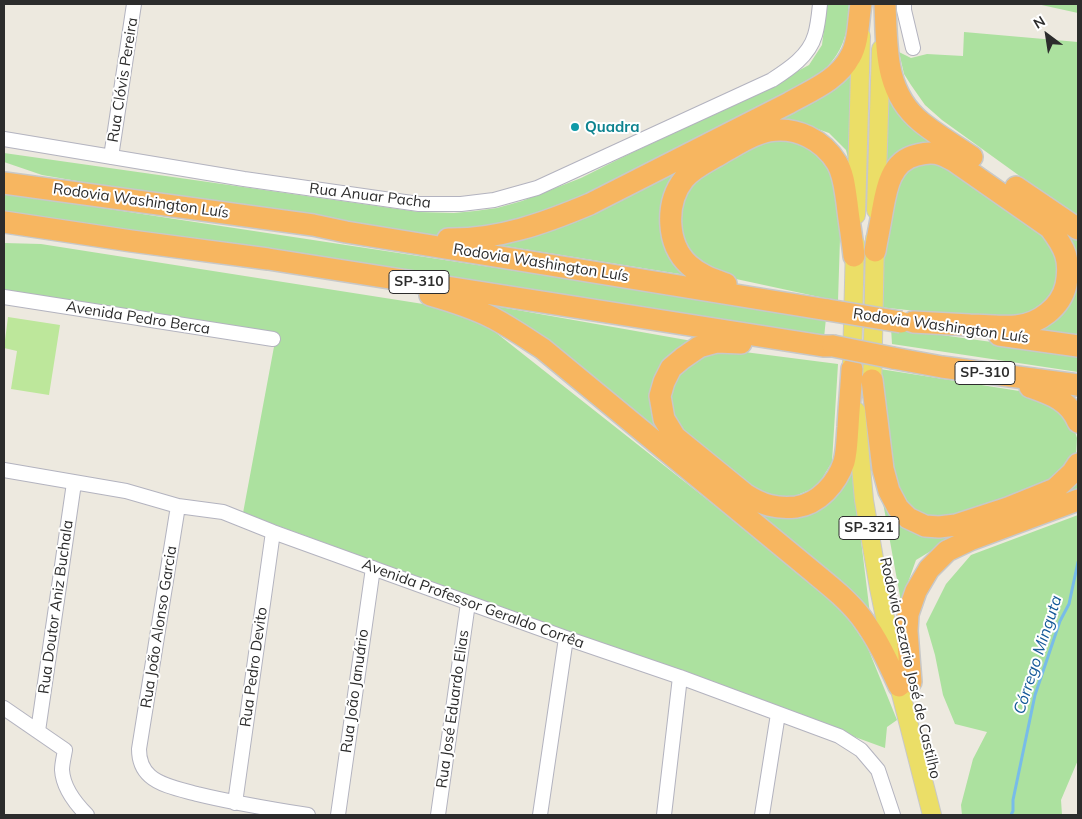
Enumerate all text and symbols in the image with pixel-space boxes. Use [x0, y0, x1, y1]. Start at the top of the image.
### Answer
north arrow [1022, 10, 1072, 60]
text: N [1030, 12, 1048, 33]
street label: Rua Clóvis Pereira [104, 16, 142, 144]
place label: Quadra [585, 118, 639, 136]
marker: Quadra [569, 121, 581, 133]
street label: Rodovia Washington Luís [52, 180, 230, 222]
street label: Rua Anuar Pacha [308, 180, 432, 212]
street label: Rodovia Washington Luís [452, 240, 630, 286]
road number: SP-310 [389, 270, 449, 294]
street label: Avenida Pedro Berca [65, 298, 211, 338]
street label: Rodovia Washington Luís [852, 305, 1030, 347]
road number: SP-310 [955, 362, 1015, 384]
road number: SP-321 [839, 516, 899, 540]
street label: Rua Doutor Aniz Buchala [35, 519, 77, 695]
street label: Rua João Alonso Garcia [137, 545, 181, 709]
street label: Avenida Professor Geraldo Corrêa [360, 555, 586, 653]
street label: Rodovia Cezario José de Castilho [876, 555, 944, 781]
water label: Córrego Minguta [1010, 593, 1066, 717]
street label: Rua Pedro Devito [237, 606, 271, 728]
street label: Rua João Januário [337, 628, 373, 754]
street label: Rua José Eduardo Elias [433, 629, 473, 789]

